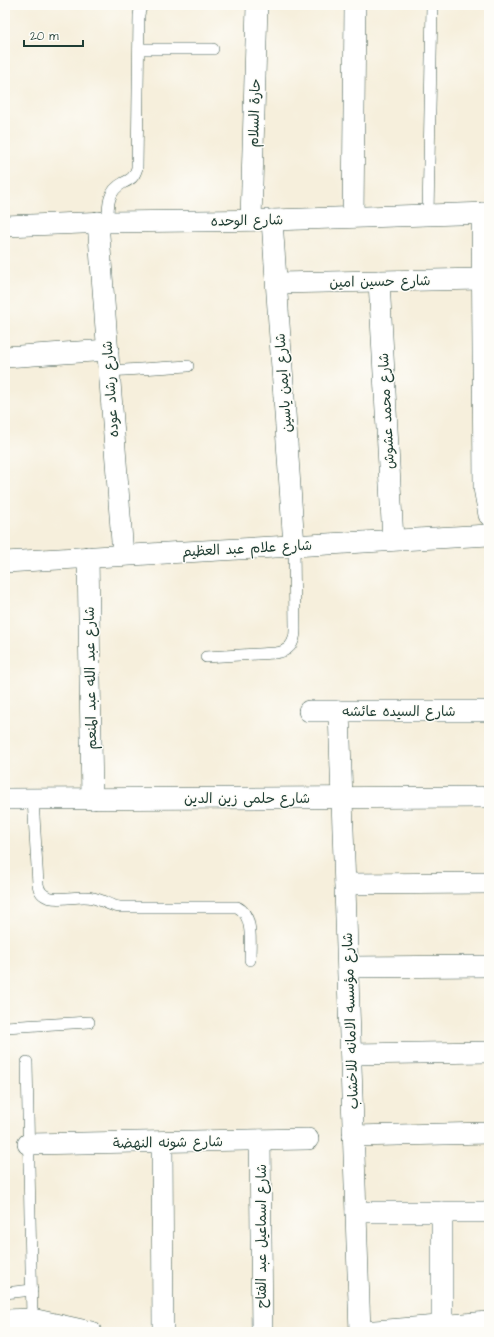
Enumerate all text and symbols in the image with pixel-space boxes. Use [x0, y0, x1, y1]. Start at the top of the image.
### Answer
scale bar [24, 22, 83, 48]
text: 20 m [30, 28, 59, 45]
street label: حارة السلام [244, 78, 266, 148]
street label: شارع الوحده [211, 210, 283, 232]
street label: شارع حسين امين [329, 271, 431, 293]
street label: شارع ايمن ياسين [271, 333, 297, 433]
street label: شارع رشاد عوده [98, 340, 124, 438]
street label: شارع محمد عشوش [374, 352, 400, 470]
street label: شارع علام عبد العظيم [182, 536, 313, 562]
street label: شارع عبد الله عبد المنعم [80, 606, 102, 750]
street label: شارع السيده عائشه [342, 702, 456, 722]
street label: شارع حلمى زين الدين [184, 789, 310, 809]
street label: شارع مؤسسه الامانه للاخشاب [338, 932, 364, 1110]
street label: شارع شونه النهضة [113, 1132, 223, 1154]
street label: شارع اسماعيل عبد الفتاح [252, 1164, 272, 1308]

